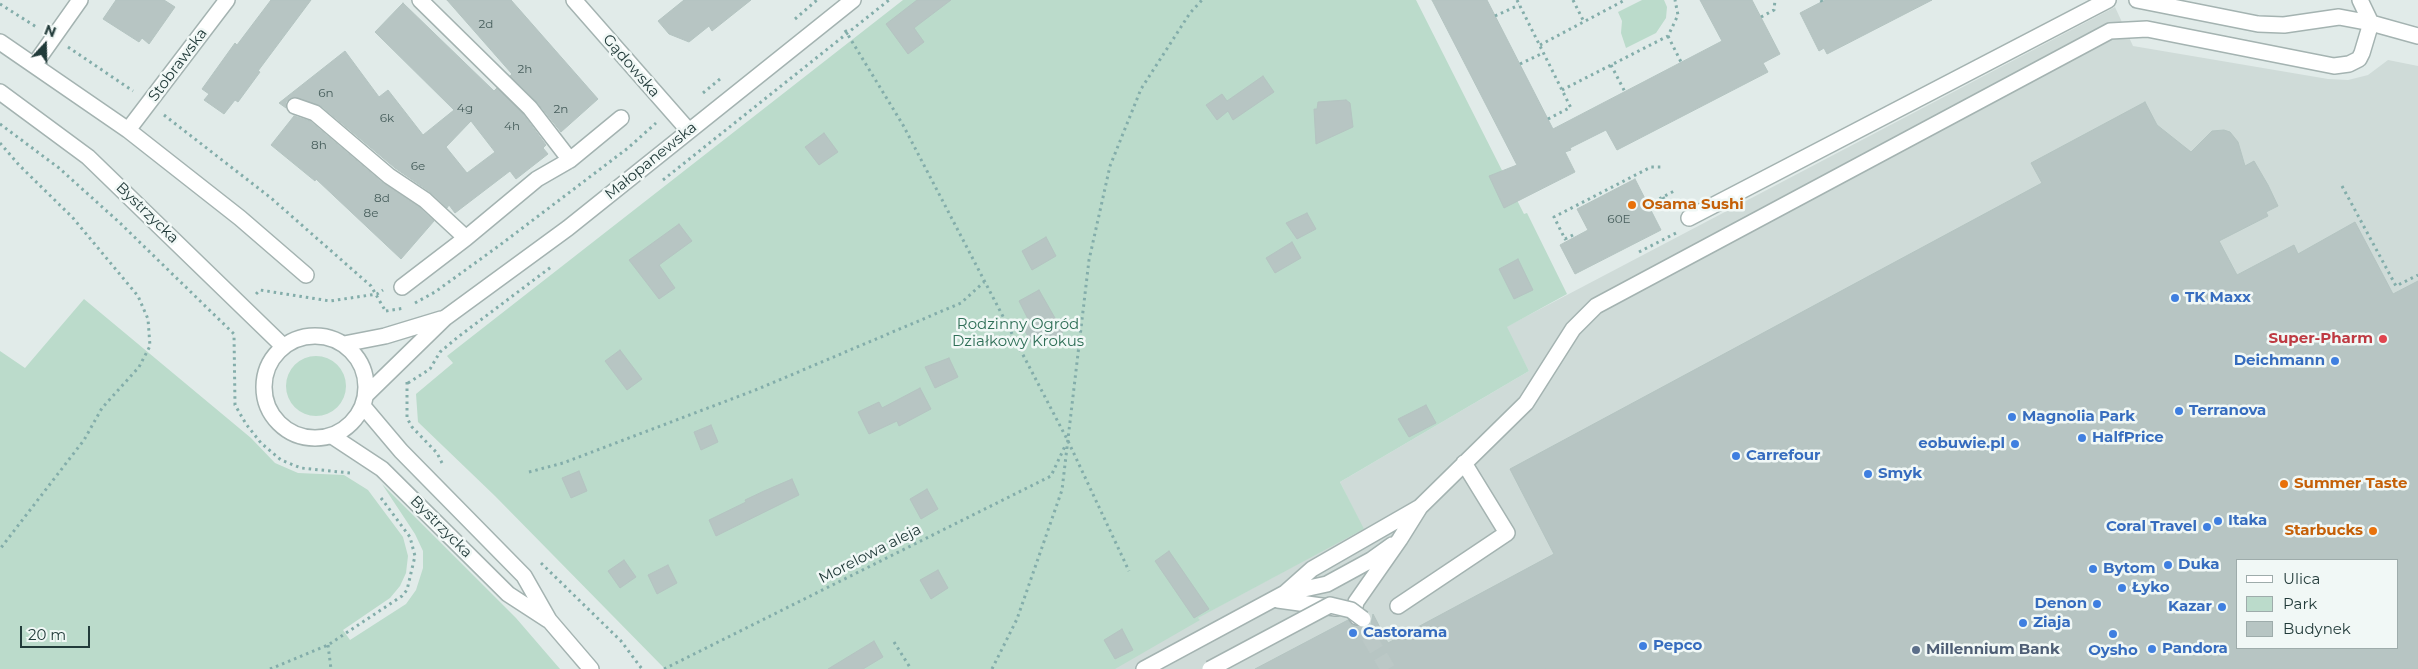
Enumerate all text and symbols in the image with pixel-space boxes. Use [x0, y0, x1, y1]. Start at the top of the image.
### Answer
house number: 2d [479, 17, 493, 31]
north arrow [20, 20, 70, 70]
text: N [42, 21, 59, 41]
street label: Stobrawska [145, 25, 211, 105]
street label: Gądowska [599, 31, 663, 101]
house number: 2h [518, 62, 532, 76]
house number: 6n [318, 86, 334, 100]
house number: 4g [457, 101, 473, 115]
house number: 2n [554, 102, 568, 116]
house number: 6k [380, 111, 394, 125]
street label: Małopanewska [601, 118, 701, 204]
house number: 4h [504, 119, 520, 133]
house number: 8h [311, 138, 327, 152]
house number: 6e [411, 159, 425, 173]
street label: Bystrzycka [112, 179, 182, 247]
house number: 8d [374, 191, 390, 205]
place label: Osama Sushi [1642, 196, 1744, 214]
marker: Osama Sushi [1626, 199, 1638, 211]
house number: 8e [364, 206, 378, 220]
house number: 60E [1607, 212, 1631, 226]
place label: TK Maxx [2185, 289, 2251, 307]
marker: TK Maxx [2169, 292, 2181, 304]
park label: Rodzinny Ogród Działkowy Krokus [952, 316, 1084, 351]
place label: Super-Pharm [2268, 330, 2373, 348]
marker: Super-Pharm [2377, 333, 2389, 345]
place label: Deichmann [2234, 352, 2325, 370]
marker: Deichmann [2329, 355, 2341, 367]
place label: Terranova [2189, 402, 2266, 420]
marker: Terranova [2173, 405, 2185, 417]
place label: Magnolia Park [2022, 408, 2135, 426]
marker: Magnolia Park [2006, 411, 2018, 423]
place label: HalfPrice [2092, 429, 2164, 447]
marker: HalfPrice [2076, 432, 2088, 444]
place label: eobuwie.pl [1918, 435, 2005, 453]
marker: eobuwie.pl [2009, 438, 2021, 450]
place label: Carrefour [1746, 447, 1821, 465]
marker: Carrefour [1730, 450, 1742, 462]
place label: Smyk [1878, 465, 1922, 483]
marker: Smyk [1862, 468, 1874, 480]
place label: Summer Taste [2294, 475, 2407, 493]
marker: Summer Taste [2278, 478, 2290, 490]
street label: Bystrzycka [406, 492, 476, 562]
place label: Itaka [2228, 512, 2267, 530]
marker: Itaka [2212, 515, 2224, 527]
place label: Coral Travel [2106, 518, 2197, 536]
street label: Morelowa aleja [816, 520, 924, 588]
marker: Coral Travel [2201, 521, 2213, 533]
place label: Starbucks [2285, 522, 2363, 540]
marker: Starbucks [2367, 525, 2379, 537]
place label: Duka [2178, 556, 2220, 574]
marker: Duka [2162, 559, 2174, 571]
legend [2236, 559, 2398, 649]
place label: Bytom [2103, 560, 2155, 578]
marker: Bytom [2087, 563, 2099, 575]
text: Ulica [2283, 569, 2320, 588]
place label: Łyko [2132, 579, 2170, 597]
marker: Łyko [2116, 582, 2128, 594]
text: Park [2283, 594, 2317, 613]
place label: Denon [2035, 595, 2087, 613]
marker: Denon [2091, 598, 2103, 610]
place label: Kazar [2168, 598, 2212, 616]
marker: Kazar [2216, 601, 2228, 613]
place label: Ziaja [2033, 614, 2071, 632]
scale bar [22, 616, 92, 648]
marker: Ziaja [2017, 617, 2029, 629]
text: Budynek [2283, 619, 2351, 638]
place label: Castorama [1363, 624, 1447, 642]
text: 20 m [28, 625, 66, 644]
marker: Castorama [1347, 627, 1359, 639]
marker: Oysho [2107, 628, 2119, 640]
place label: Pepco [1653, 637, 1702, 655]
marker: Pepco [1637, 640, 1649, 652]
place label: Pandora [2162, 640, 2228, 658]
place label: Millennium Bank [1926, 641, 2060, 659]
place label: Oysho [2088, 642, 2138, 660]
marker: Pandora [2146, 643, 2158, 655]
marker: Millennium Bank [1910, 644, 1922, 656]

